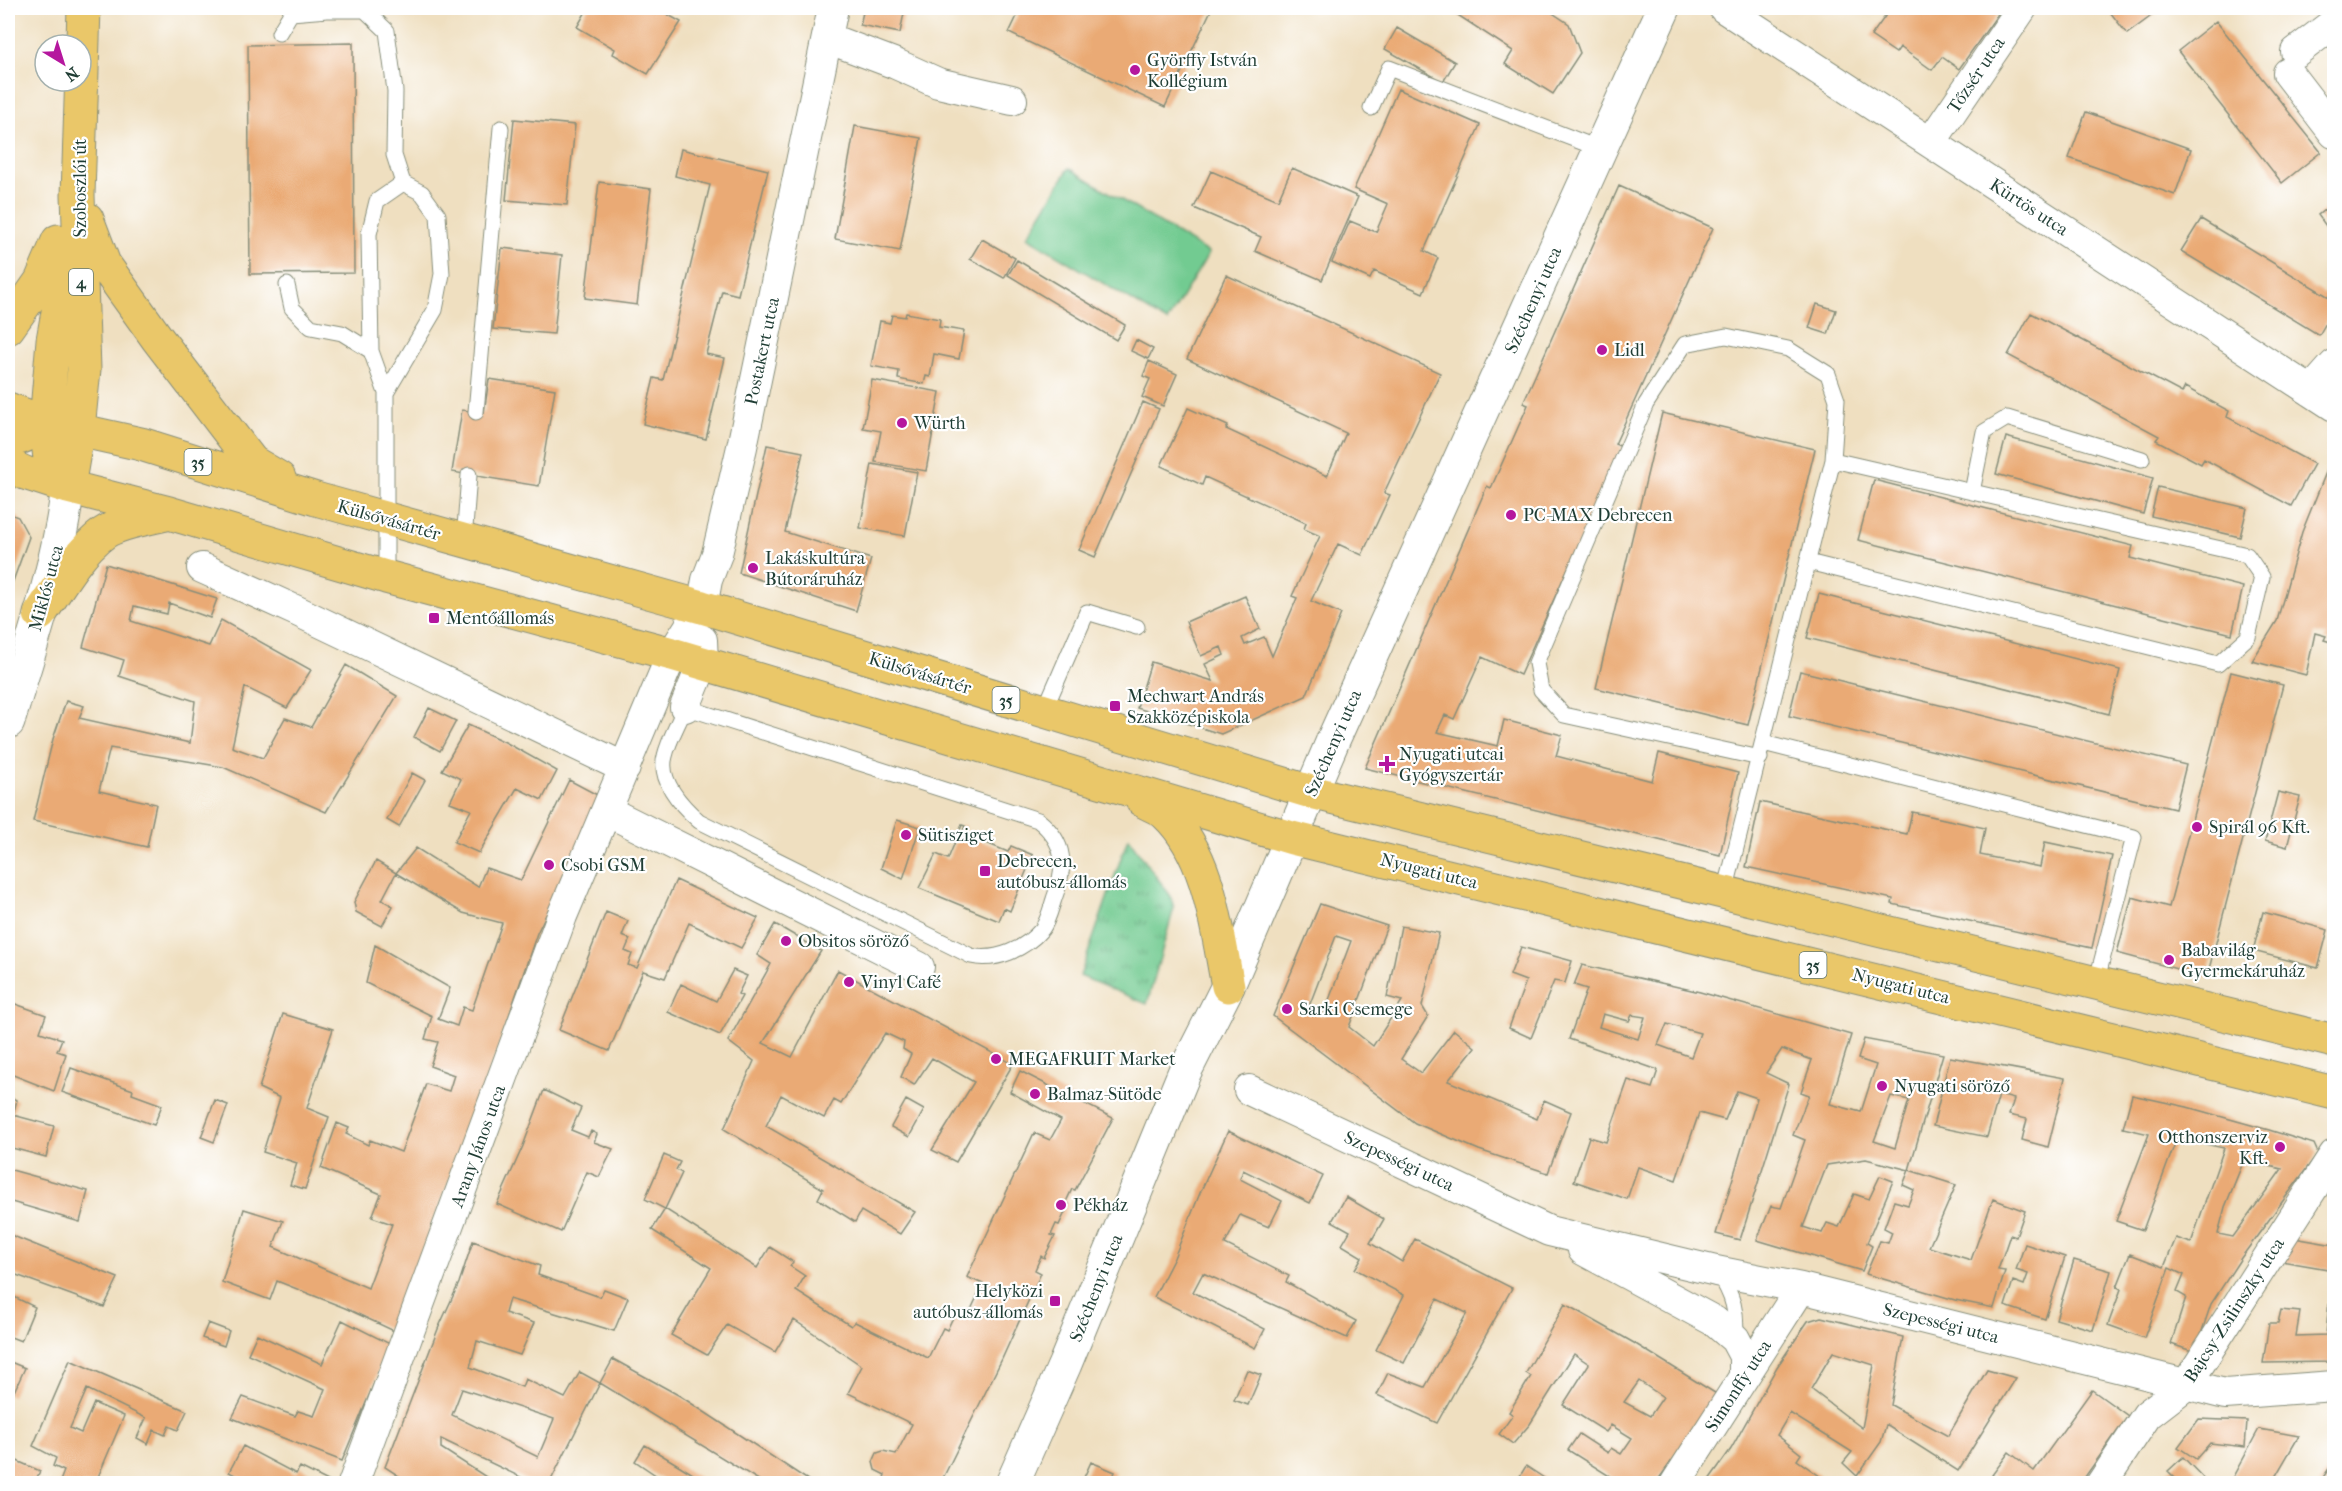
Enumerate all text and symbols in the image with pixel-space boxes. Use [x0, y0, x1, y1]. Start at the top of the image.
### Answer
north arrow [33, 33, 93, 93]
street label: Tőzsér utca [1943, 33, 2010, 117]
place label: Györffy István Kollégium [1147, 50, 1258, 92]
text: N [61, 63, 83, 86]
marker: Györffy István Kollégium [1128, 63, 1142, 77]
street label: Szoboszlói út [70, 138, 91, 238]
street label: Kürtös utca [1985, 174, 2073, 241]
street label: Széchenyi utca [1501, 243, 1567, 357]
road number: 4 [69, 269, 93, 295]
street label: Postakert utca [741, 295, 784, 407]
place label: Lidl [1614, 340, 1645, 361]
marker: Lidl [1595, 343, 1609, 357]
place label: Würth [913, 413, 966, 434]
marker: Würth [895, 416, 909, 430]
road number: 35 [184, 449, 212, 475]
street label: Külsővásártér [335, 496, 443, 545]
place label: PC-MAX Debrecen [1523, 505, 1673, 526]
marker: PC-MAX Debrecen [1504, 508, 1518, 522]
street label: Miklós utca [25, 542, 68, 634]
place label: Lakáskultúra Bútoráruház [765, 548, 866, 590]
marker: Lakáskultúra Bútoráruház [746, 561, 760, 575]
place label: Mentőállomás [446, 608, 555, 629]
marker: Mentőállomás [427, 611, 441, 625]
street label: Külsővásártér [866, 648, 974, 699]
place label: Mechwart András Szakközépiskola [1127, 686, 1264, 728]
street label: Széchenyi utca [1301, 686, 1367, 800]
road number: 35 [992, 687, 1020, 713]
marker: Mechwart András Szakközépiskola [1108, 699, 1122, 713]
place label: Nyugati utcai Gyógyszertár [1399, 744, 1504, 786]
marker: Nyugati utcai Gyógyszertár [1380, 757, 1394, 771]
place label: Spirál 96 Kft. [2209, 817, 2310, 838]
marker: Spirál 96 Kft. [2190, 820, 2204, 834]
place label: Sütisziget [918, 825, 994, 846]
marker: Sütisziget [899, 828, 913, 842]
street label: Nyugati utca [1378, 849, 1480, 894]
place label: Debrecen, autóbusz-állomás [997, 851, 1127, 893]
place label: Csobi GSM [561, 855, 646, 876]
marker: Csobi GSM [542, 858, 556, 872]
marker: Debrecen, autóbusz-állomás [978, 864, 992, 878]
place label: Obsitos söröző [798, 931, 909, 952]
marker: Obsitos söröző [779, 934, 793, 948]
place label: Babavilág Gyermekáruház [2181, 940, 2305, 982]
road number: 35 [1800, 952, 1826, 978]
marker: Babavilág Gyermekáruház [2162, 953, 2176, 967]
street label: Nyugati utca [1850, 964, 1952, 1009]
place label: Vinyl Café [860, 972, 941, 993]
marker: Vinyl Café [842, 975, 856, 989]
place label: Sarki Csemege [1299, 999, 1413, 1020]
marker: Sarki Csemege [1280, 1002, 1294, 1016]
place label: MEGAFRUIT Market [1008, 1049, 1176, 1070]
marker: MEGAFRUIT Market [989, 1052, 1003, 1066]
place label: Nyugati söröző [1894, 1076, 2010, 1097]
marker: Nyugati söröző [1875, 1079, 1889, 1093]
street label: Arany János utca [446, 1082, 511, 1211]
place label: Balmaz-Sütöde [1047, 1084, 1162, 1105]
marker: Balmaz-Sütöde [1028, 1087, 1042, 1101]
street label: Szepességi utca [1341, 1127, 1458, 1196]
place label: Otthonszerviz Kft. [2158, 1127, 2268, 1169]
marker: Otthonszerviz Kft. [2273, 1140, 2287, 1154]
place label: Pékház [1073, 1195, 1128, 1216]
marker: Pékház [1054, 1198, 1068, 1212]
street label: Széchenyi utca [1065, 1231, 1128, 1345]
street label: Bajcsy-Zsilinszky utca [2180, 1233, 2289, 1387]
place label: Helyközi autóbusz-állomás [913, 1281, 1044, 1323]
marker: Helyközi autóbusz-állomás [1048, 1294, 1062, 1308]
street label: Szepességi utca [1881, 1299, 2002, 1348]
street label: Simonffy utca [1701, 1336, 1776, 1436]

